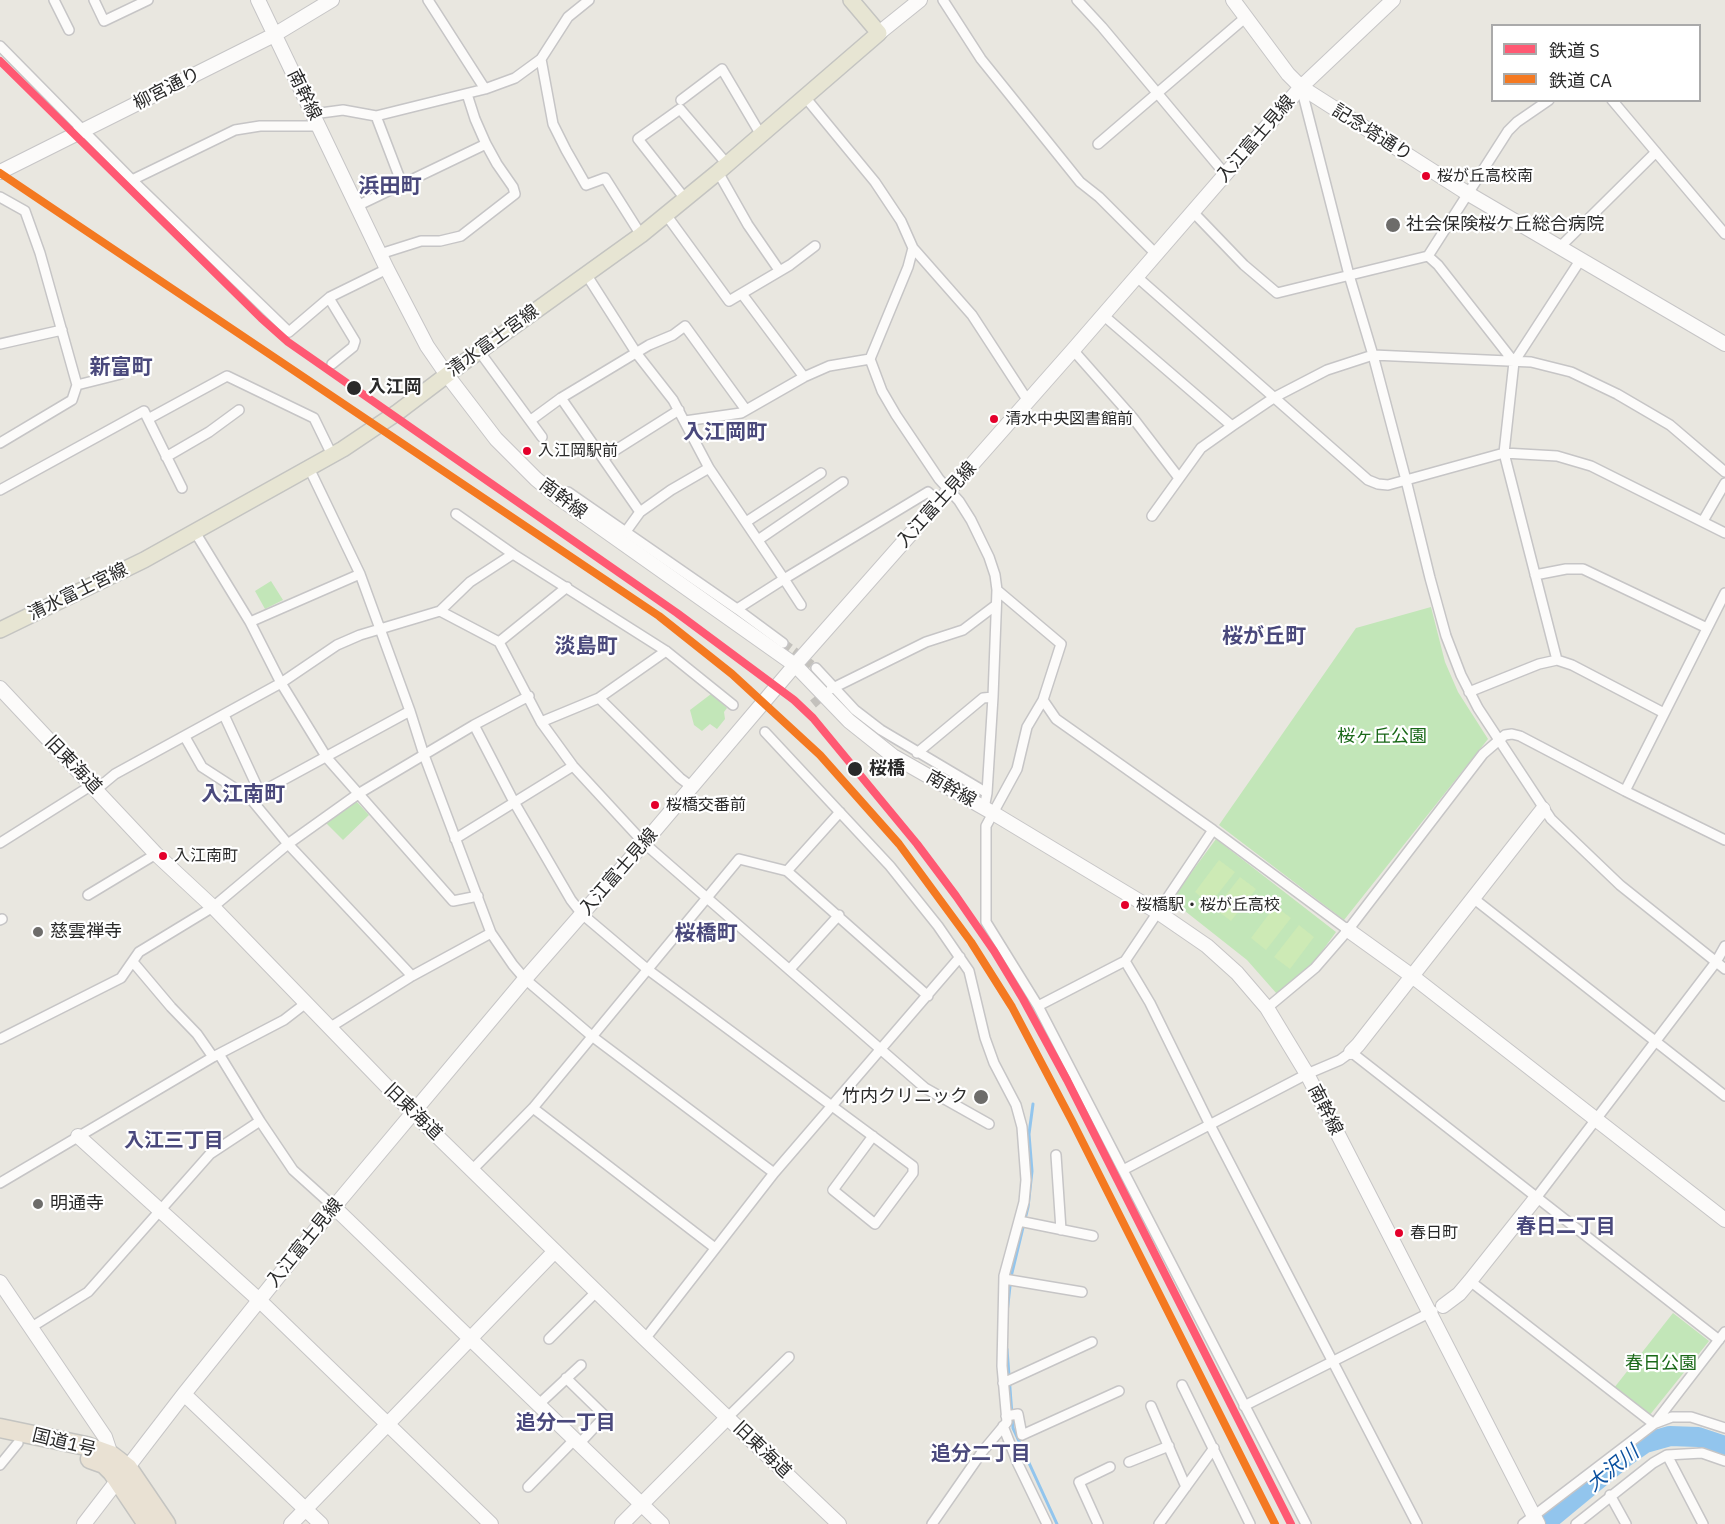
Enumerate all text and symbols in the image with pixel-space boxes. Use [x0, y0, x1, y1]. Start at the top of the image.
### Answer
legend [1491, 24, 1701, 102]
text: 鉄道 S [1549, 39, 1600, 62]
street label: 柳宮通り [130, 63, 204, 115]
street label: 南幹線 [282, 66, 326, 124]
text: 鉄道 CA [1549, 69, 1612, 92]
street label: 入江富士見線 [1212, 91, 1300, 187]
street label: 記念塔通り [1328, 100, 1416, 166]
place label: 桜が丘高校南 [1437, 166, 1533, 186]
marker: 桜が丘高校南 [1420, 170, 1432, 182]
district label: 浜田町 [359, 174, 421, 200]
place label: 社会保険桜ケ丘総合病院 [1406, 214, 1604, 236]
marker: 社会保険桜ケ丘総合病院 [1384, 216, 1402, 234]
street label: 清水富士宮線 [443, 301, 543, 381]
district label: 新富町 [90, 355, 152, 381]
place label: 入江岡 [368, 377, 422, 399]
marker: 入江岡 [345, 379, 363, 397]
place label: 清水中央図書館前 [1005, 409, 1133, 429]
marker: 清水中央図書館前 [988, 413, 1000, 425]
district label: 入江岡町 [683, 420, 767, 446]
place label: 入江岡駅前 [538, 441, 618, 461]
marker: 入江岡駅前 [521, 445, 533, 457]
street label: 入江富士見線 [893, 458, 981, 552]
street label: 南幹線 [535, 474, 591, 524]
street label: 清水富士宮線 [25, 559, 131, 625]
district label: 桜が丘町 [1222, 624, 1306, 650]
district label: 淡島町 [555, 634, 617, 660]
park label: 桜ヶ丘公園 [1337, 726, 1427, 748]
street label: 旧東海道 [40, 732, 106, 798]
place label: 桜橋 [869, 758, 905, 780]
marker: 桜橋 [846, 760, 864, 778]
street label: 南幹線 [922, 766, 980, 812]
district label: 入江南町 [201, 782, 285, 808]
place label: 桜橋交番前 [666, 795, 746, 815]
marker: 桜橋交番前 [649, 799, 661, 811]
street label: 入江富士見線 [575, 824, 663, 920]
place label: 入江南町 [174, 846, 238, 866]
marker: 入江南町 [157, 850, 169, 862]
place label: 桜橋駅・桜が丘高校 [1136, 895, 1280, 915]
marker: 桜橋駅・桜が丘高校 [1119, 899, 1131, 911]
place label: 慈雲禅寺 [50, 921, 122, 943]
district label: 桜橋町 [675, 921, 737, 947]
marker: 慈雲禅寺 [31, 925, 45, 939]
street label: 旧東海道 [380, 1079, 446, 1145]
street label: 南幹線 [1303, 1081, 1347, 1139]
place label: 竹内クリニック [842, 1086, 968, 1108]
marker: 竹内クリニック [972, 1088, 990, 1106]
district label: 入江三丁目 [124, 1129, 224, 1153]
place label: 明通寺 [50, 1193, 104, 1215]
street label: 入江富士見線 [263, 1194, 347, 1292]
marker: 明通寺 [31, 1197, 45, 1211]
district label: 春日二丁目 [1516, 1215, 1616, 1239]
place label: 春日町 [1410, 1223, 1458, 1243]
marker: 春日町 [1393, 1227, 1405, 1239]
park label: 春日公園 [1625, 1353, 1697, 1375]
district label: 追分一丁目 [516, 1411, 616, 1435]
street label: 旧東海道 [729, 1417, 795, 1483]
street label: 国道1号 [30, 1425, 98, 1461]
water label: 大沢川 [1582, 1441, 1644, 1497]
district label: 追分二丁目 [931, 1442, 1031, 1466]

